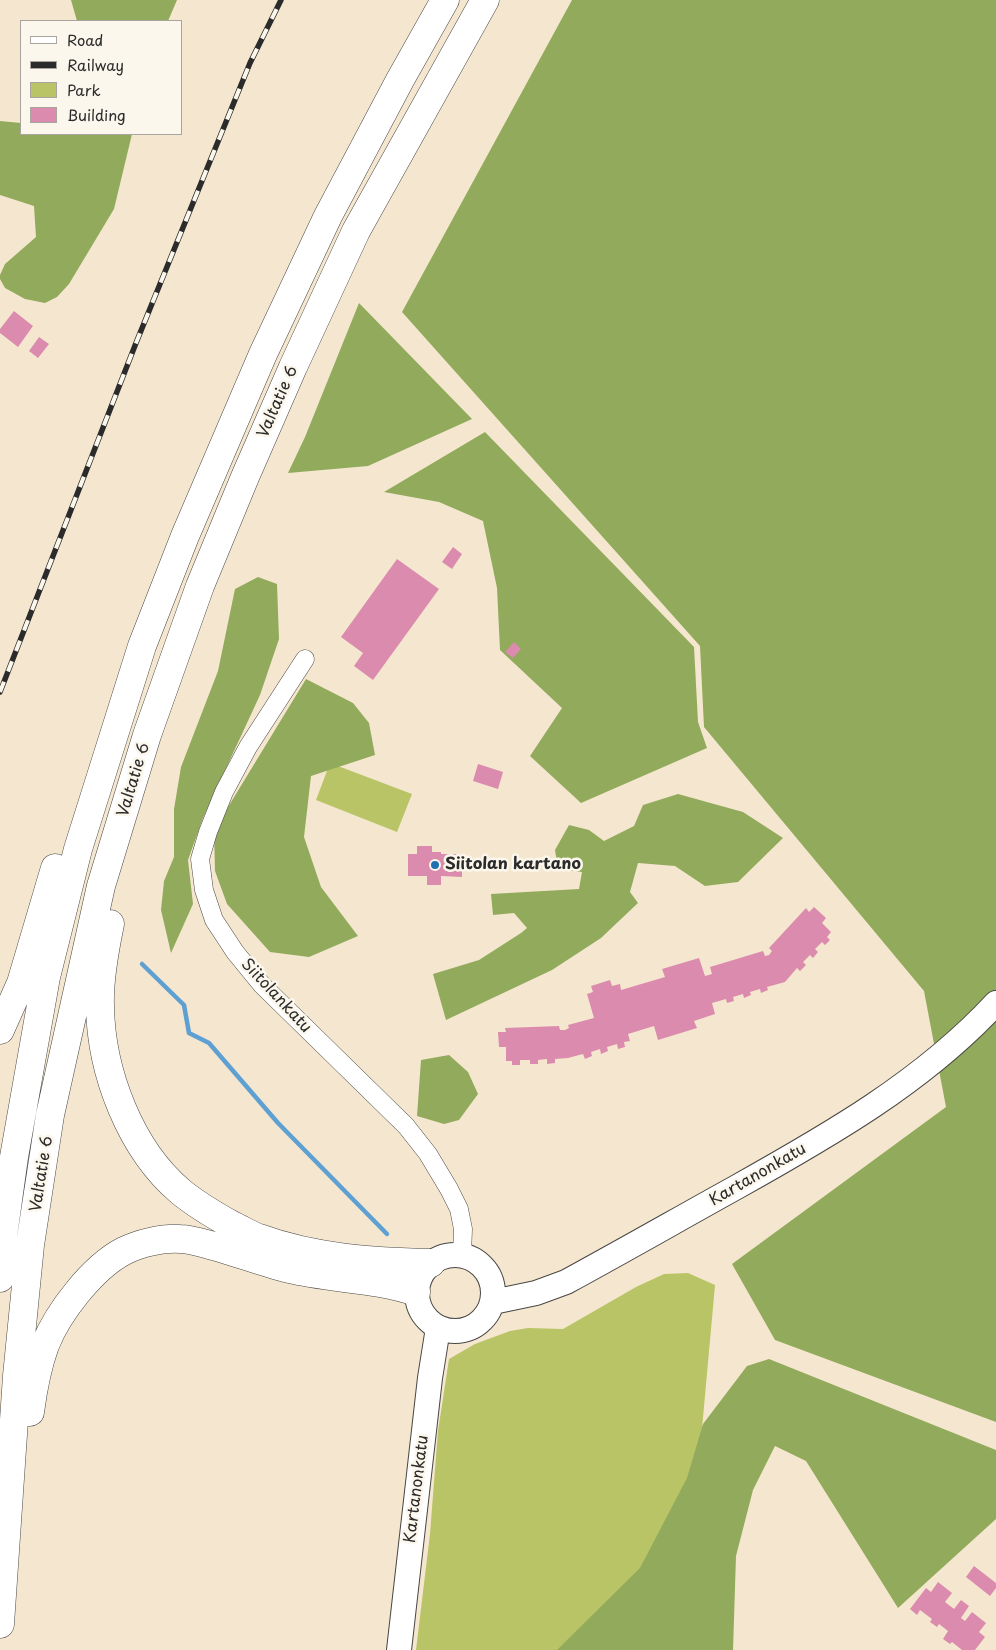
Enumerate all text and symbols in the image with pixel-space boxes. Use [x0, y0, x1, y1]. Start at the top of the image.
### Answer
legend [20, 20, 182, 135]
text: Road [67, 28, 103, 51]
text: Railway [67, 53, 124, 76]
text: Park [67, 78, 101, 101]
text: Building [67, 103, 126, 126]
street label: Valtatie 6 [254, 363, 302, 441]
street label: Valtatie 6 [114, 741, 154, 819]
place label: Siitolan kartano [445, 855, 581, 875]
marker: Siitolan kartano [429, 859, 441, 871]
street label: Siitolankatu [237, 955, 315, 1037]
street label: Valtatie 6 [27, 1135, 57, 1213]
street label: Kartanonkatu [706, 1140, 810, 1210]
street label: Kartanonkatu [401, 1434, 433, 1544]

